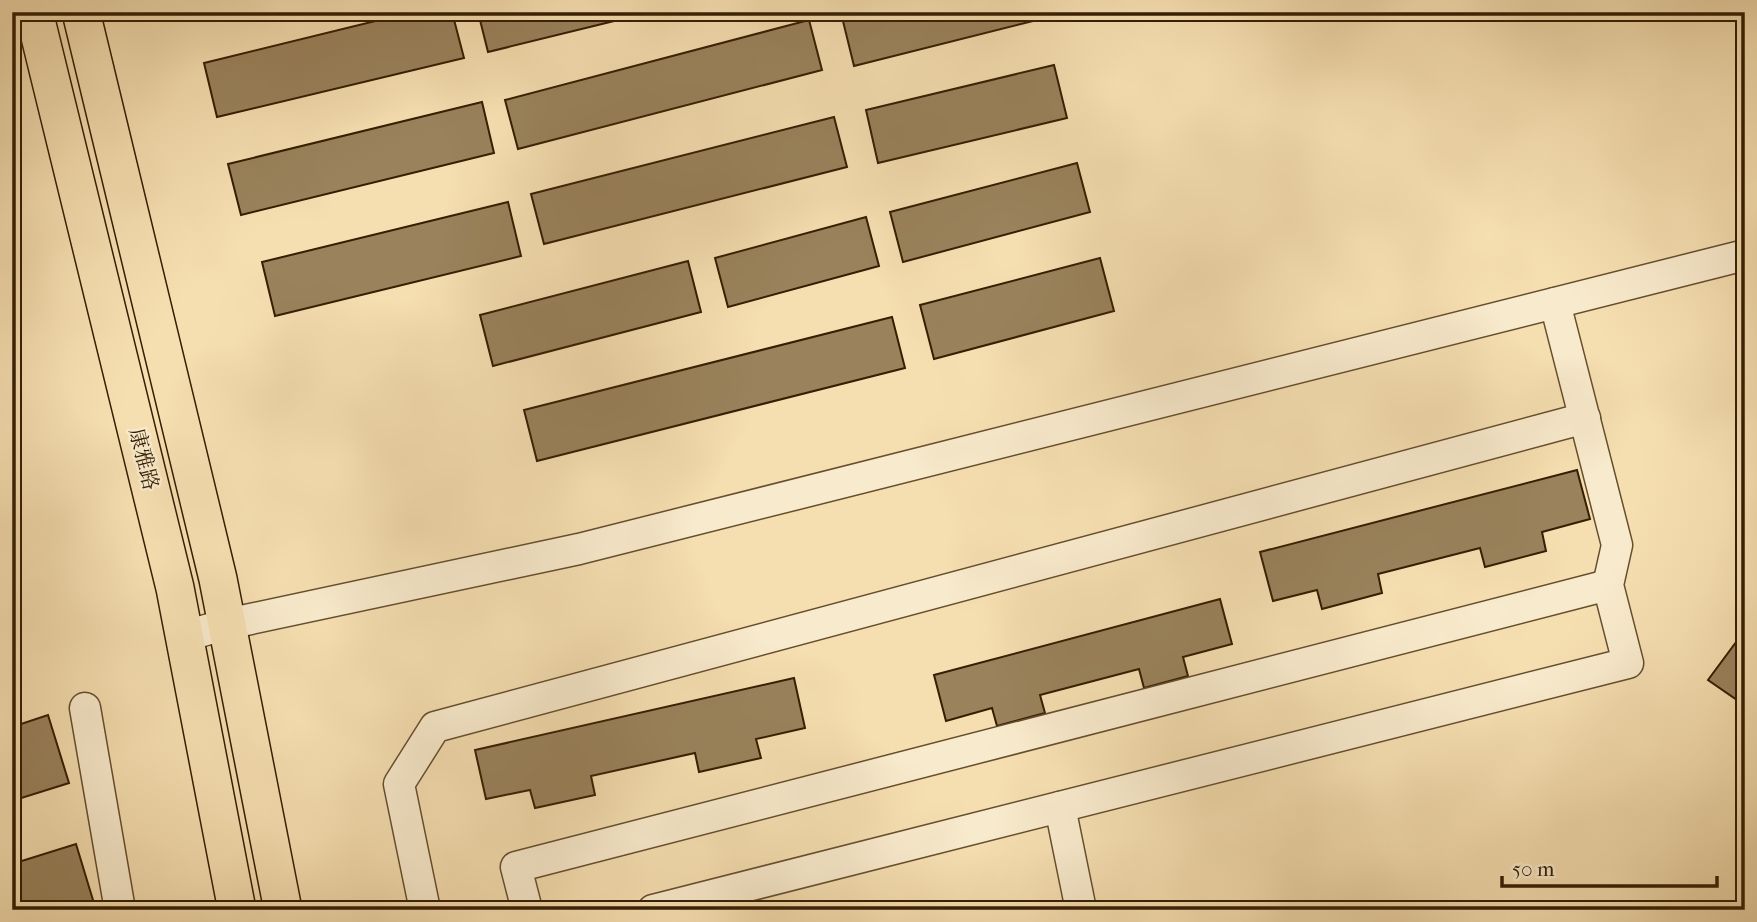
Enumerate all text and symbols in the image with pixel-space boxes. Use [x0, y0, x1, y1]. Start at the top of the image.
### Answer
street label: 康雅路 [125, 426, 163, 492]
scale bar [1502, 845, 1717, 889]
text: 50 m [1512, 857, 1555, 881]

